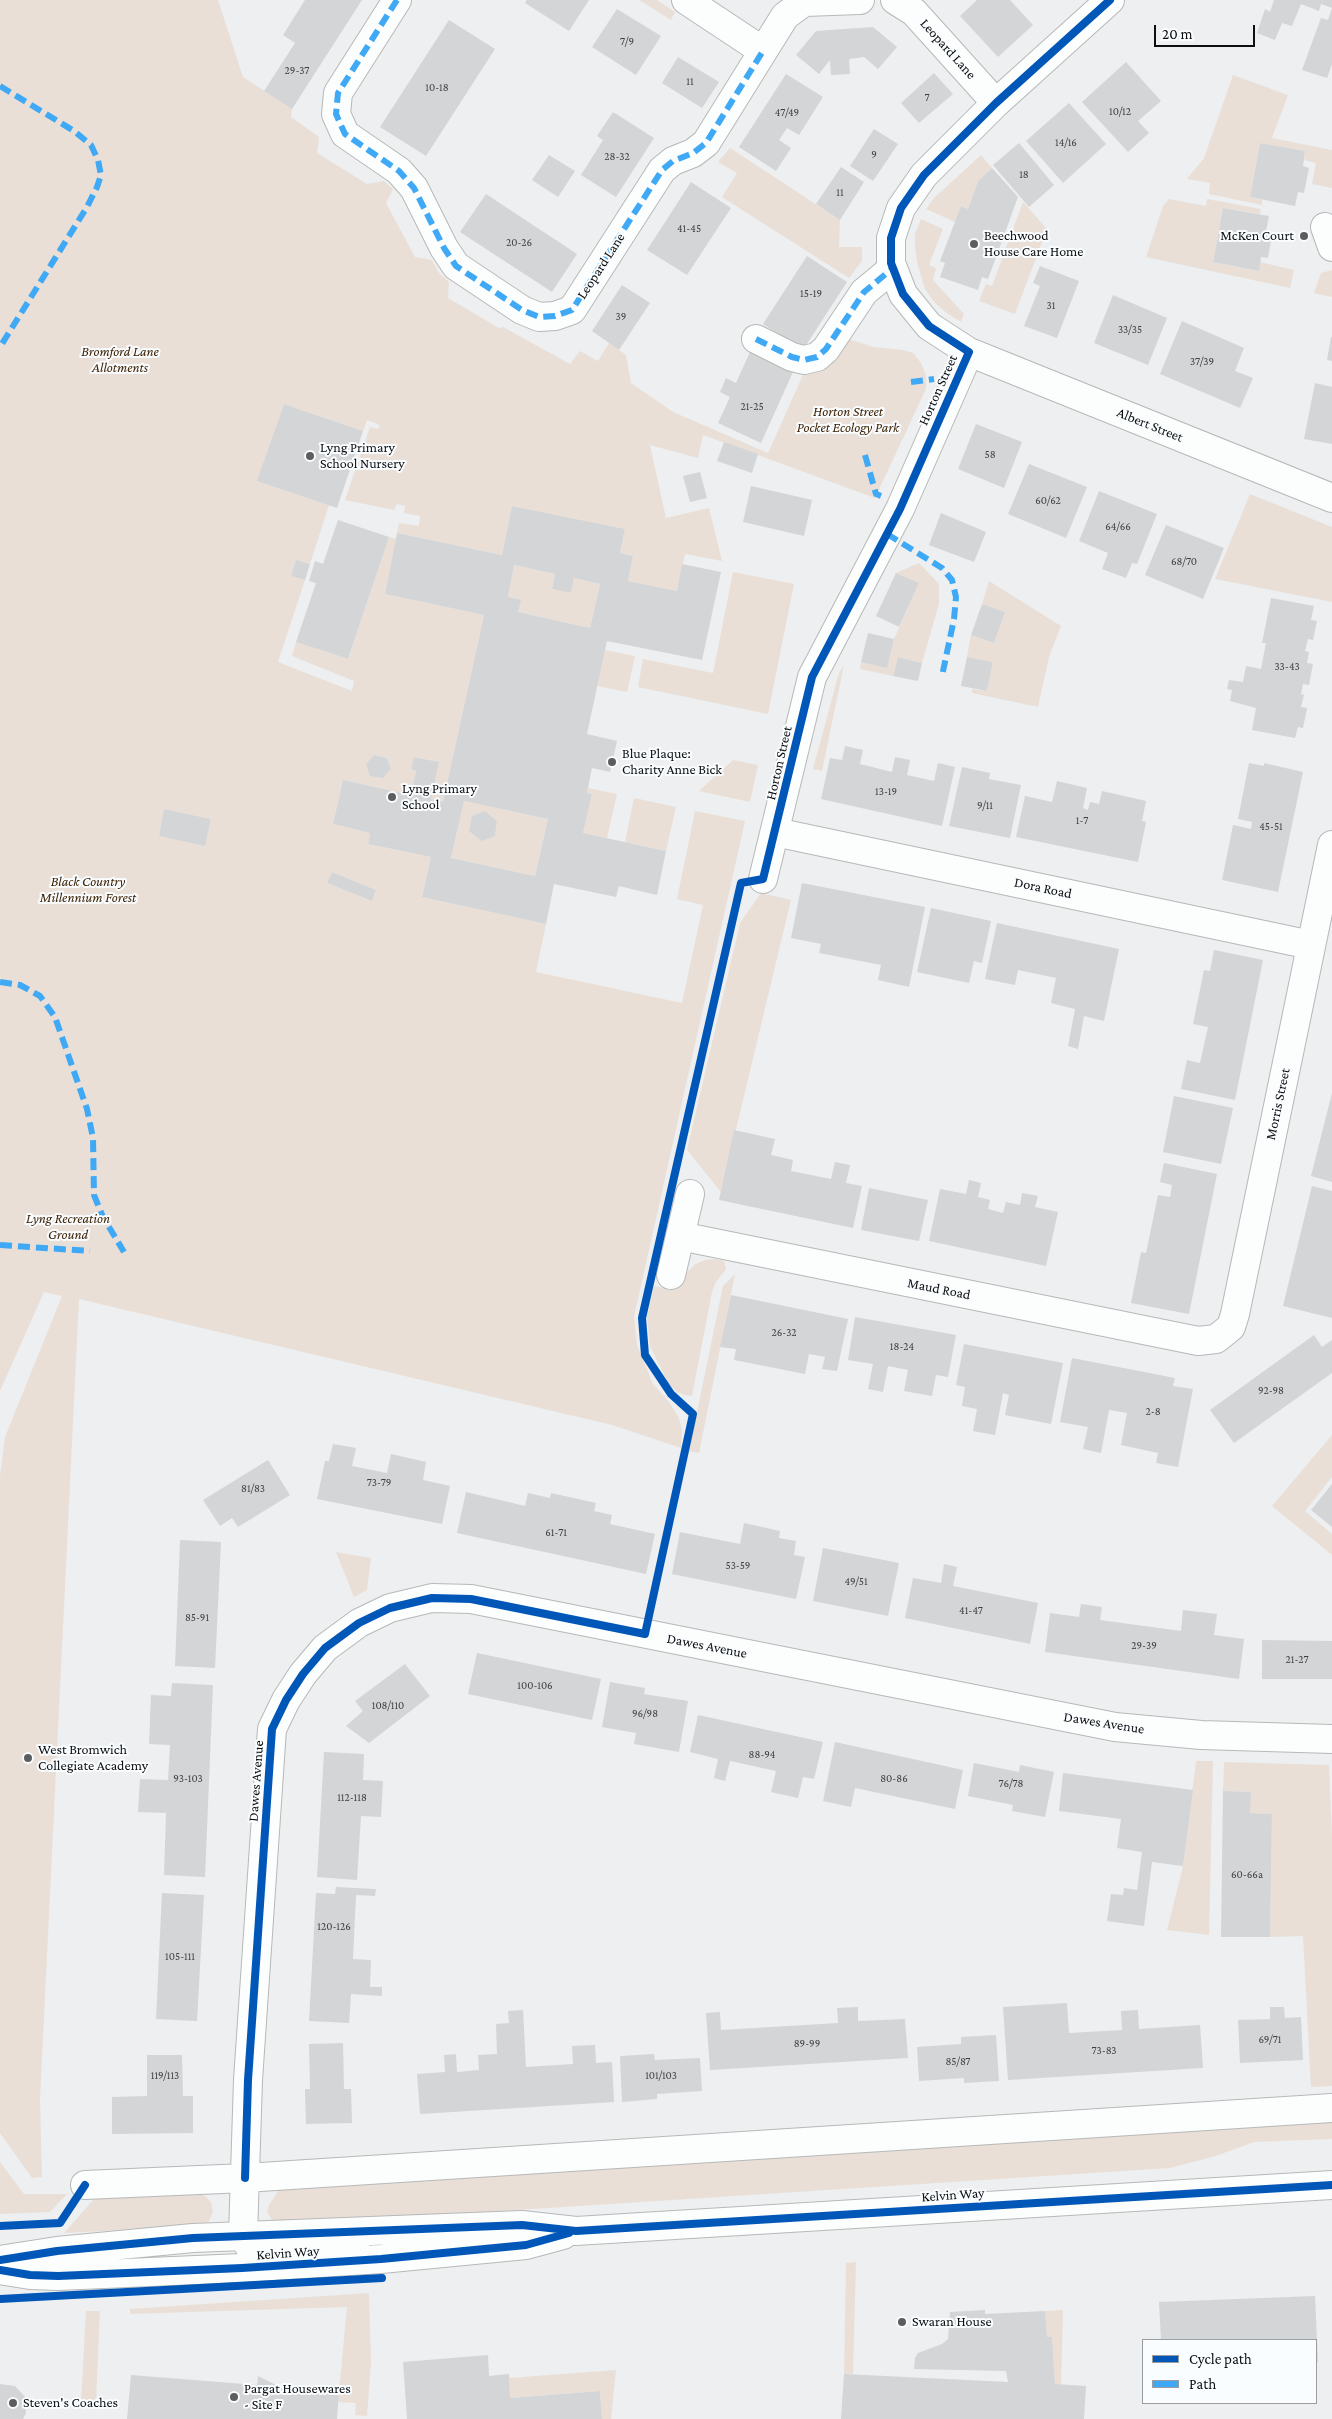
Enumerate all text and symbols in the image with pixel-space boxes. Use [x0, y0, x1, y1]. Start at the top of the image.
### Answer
street label: Leopard Lane [916, 15, 980, 83]
scale bar [1157, 15, 1258, 47]
text: 20 m [1162, 26, 1193, 42]
house number: 7/9 [620, 35, 634, 49]
house number: 29-37 [285, 64, 309, 78]
house number: 11 [686, 75, 694, 89]
house number: 10-18 [425, 81, 449, 95]
house number: 7 [924, 91, 930, 105]
house number: 10/12 [1109, 105, 1131, 119]
house number: 47/49 [775, 106, 799, 120]
house number: 14/16 [1055, 136, 1077, 150]
house number: 9 [871, 148, 877, 162]
house number: 28-32 [604, 150, 630, 164]
house number: 18 [1019, 168, 1029, 182]
house number: 11 [836, 186, 844, 200]
house number: 41-45 [677, 222, 701, 236]
place label: Beechwood House Care Home [984, 228, 1083, 260]
place label: McKen Court [1220, 228, 1294, 244]
street label: Leopard Lane [573, 230, 629, 302]
marker: McKen Court [1298, 230, 1310, 242]
house number: 20-26 [506, 236, 532, 250]
marker: Beechwood House Care Home [968, 238, 980, 250]
house number: 15-19 [800, 287, 822, 301]
house number: 31 [1047, 299, 1055, 313]
house number: 39 [616, 310, 626, 324]
house number: 33/35 [1118, 323, 1142, 337]
park label: Bromford Lane Allotments [81, 344, 159, 377]
street label: Horton Street [915, 352, 961, 428]
house number: 37/39 [1190, 355, 1214, 369]
house number: 21-25 [740, 400, 764, 414]
park label: Horton Street Pocket Ecology Park [797, 404, 899, 437]
street label: Albert Street [1114, 404, 1186, 446]
place label: Lyng Primary School Nursery [320, 440, 405, 472]
house number: 58 [984, 448, 996, 462]
marker: Lyng Primary School Nursery [304, 450, 316, 462]
house number: 60/62 [1035, 494, 1061, 508]
house number: 64/66 [1105, 520, 1131, 534]
house number: 68/70 [1171, 555, 1197, 569]
house number: 33-43 [1274, 660, 1300, 674]
street label: Horton Street [762, 724, 796, 802]
place label: Blue Plaque: Charity Anne Bick [622, 746, 722, 779]
marker: Blue Plaque: Charity Anne Bick [606, 756, 618, 768]
place label: Lyng Primary School [402, 781, 477, 814]
house number: 13-19 [875, 785, 897, 799]
marker: Lyng Primary School [386, 791, 398, 803]
house number: 9/11 [977, 799, 993, 813]
house number: 1-7 [1076, 814, 1088, 828]
house number: 45-51 [1259, 820, 1283, 834]
park label: Black Country Millennium Forest [40, 874, 136, 906]
street label: Dora Road [1013, 874, 1073, 902]
street label: Morris Street [1262, 1067, 1294, 1141]
park label: Lyng Recreation Ground [26, 1211, 110, 1244]
street label: Maud Road [906, 1275, 972, 1303]
house number: 26-32 [771, 1326, 797, 1340]
house number: 18-24 [890, 1340, 914, 1354]
house number: 92-98 [1258, 1384, 1284, 1398]
house number: 2-8 [1145, 1405, 1161, 1419]
house number: 73-79 [367, 1476, 391, 1490]
house number: 81/83 [241, 1482, 265, 1496]
house number: 61-71 [545, 1526, 567, 1540]
house number: 53-59 [726, 1559, 750, 1573]
house number: 49/51 [844, 1575, 868, 1589]
house number: 41-47 [959, 1604, 983, 1618]
house number: 85-91 [185, 1611, 209, 1625]
street label: Dawes Avenue [665, 1630, 749, 1662]
house number: 29-39 [1131, 1639, 1157, 1653]
house number: 21-27 [1286, 1653, 1308, 1667]
house number: 100-106 [517, 1679, 553, 1693]
house number: 108/110 [372, 1699, 404, 1713]
house number: 96/98 [632, 1707, 658, 1721]
street label: Dawes Avenue [1062, 1708, 1146, 1738]
street label: Dawes Avenue [245, 1740, 267, 1822]
place label: West Bromwich Collegiate Academy [38, 1742, 148, 1774]
house number: 88-94 [749, 1748, 775, 1762]
marker: West Bromwich Collegiate Academy [22, 1752, 34, 1764]
house number: 93-103 [173, 1772, 203, 1786]
house number: 80-86 [880, 1772, 908, 1786]
house number: 76/78 [999, 1777, 1023, 1791]
house number: 112-118 [337, 1791, 367, 1805]
house number: 60-66a [1231, 1868, 1263, 1882]
house number: 120-126 [317, 1920, 351, 1934]
house number: 105-111 [165, 1950, 195, 1964]
house number: 69/71 [1258, 2033, 1282, 2047]
house number: 89-99 [794, 2037, 820, 2051]
house number: 73-83 [1091, 2044, 1117, 2058]
house number: 85/87 [946, 2055, 970, 2069]
house number: 119/113 [151, 2069, 179, 2083]
house number: 101/103 [645, 2069, 677, 2083]
street label: Kelvin Way [921, 2184, 985, 2206]
street label: Kelvin Way [256, 2242, 320, 2264]
place label: Swaran House [912, 2314, 992, 2330]
marker: Swaran House [896, 2316, 908, 2328]
legend [1142, 2339, 1317, 2404]
text: Cycle path [1189, 2351, 1252, 2367]
text: Path [1189, 2376, 1216, 2392]
place label: Pargat Housewares - Site F [244, 2381, 351, 2414]
marker: Pargat Housewares - Site F [228, 2391, 240, 2403]
place label: Steven's Coaches [23, 2395, 118, 2411]
marker: Steven's Coaches [7, 2397, 19, 2409]

